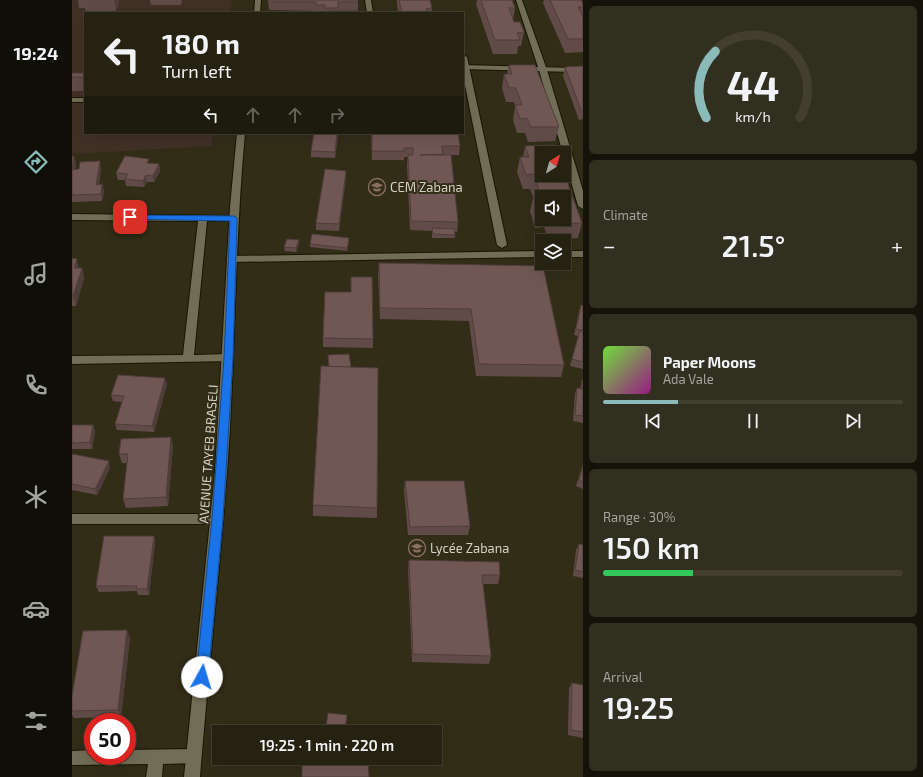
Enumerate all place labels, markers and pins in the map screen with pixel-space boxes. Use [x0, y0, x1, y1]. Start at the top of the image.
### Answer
school or university icon: CEM Zabana [367, 177, 387, 197]
place label: CEM Zabana [390, 179, 463, 195]
pin [113, 200, 147, 234]
school or university icon: Lycée Zabana [407, 538, 427, 558]
place label: Lycée Zabana [430, 540, 509, 556]

